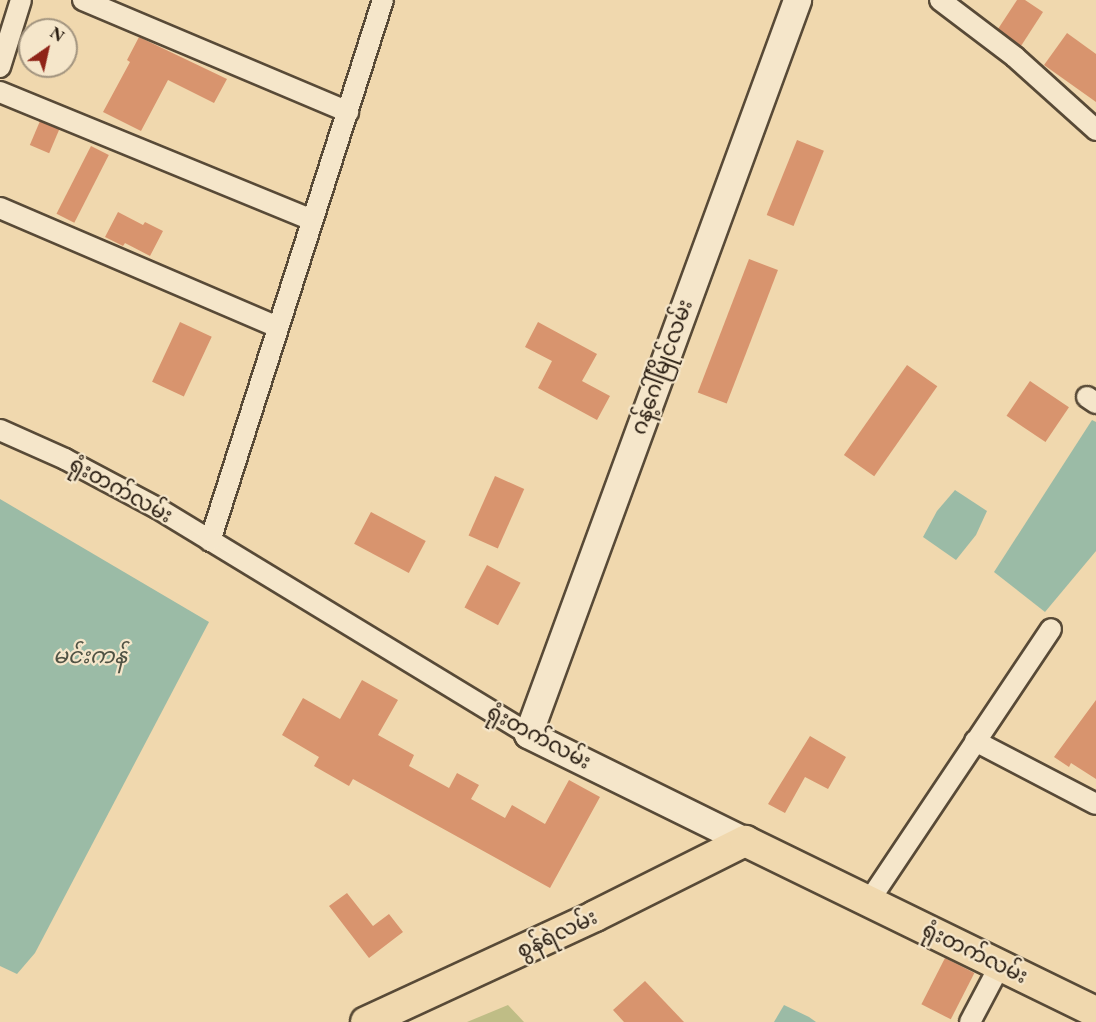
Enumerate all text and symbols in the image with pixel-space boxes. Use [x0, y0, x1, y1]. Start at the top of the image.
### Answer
north arrow [18, 18, 78, 78]
text: N [46, 22, 68, 47]
street label: ဂန့်ဂေါ်မြိုင်လမ်း [626, 296, 698, 438]
street label: ရုံးတက်လမ်း [65, 451, 177, 529]
water label: မင်းကန် [53, 643, 127, 669]
street label: ရုံးတက်လမ်း [483, 699, 595, 775]
street label: စွန်ရဲလမ်း [513, 904, 601, 964]
street label: ရုံးတက်လမ်း [918, 917, 1032, 989]

